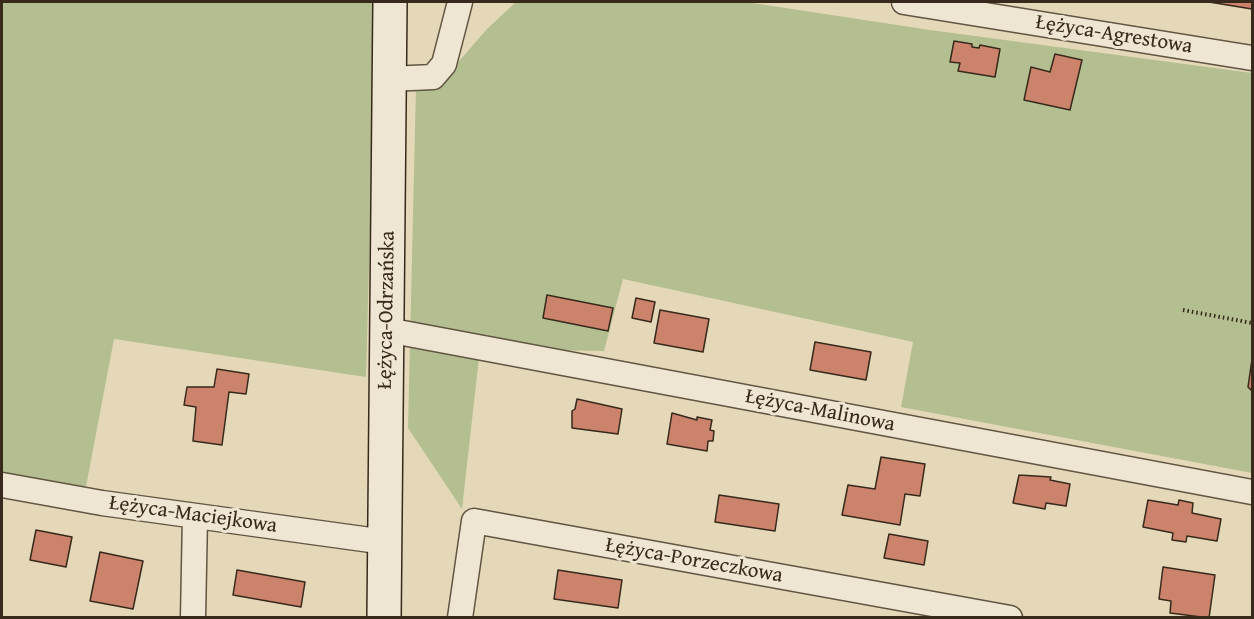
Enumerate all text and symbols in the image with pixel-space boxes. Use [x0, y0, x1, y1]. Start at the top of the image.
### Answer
street label: Łężyca-Agrestowa [1034, 10, 1194, 60]
street label: Łężyca-Odrzańska [373, 230, 401, 390]
street label: Łężyca-Malinowa [743, 384, 897, 438]
street label: Łężyca-Maciejkowa [107, 491, 279, 539]
street label: Łężyca-Porzeczkowa [603, 533, 785, 589]

